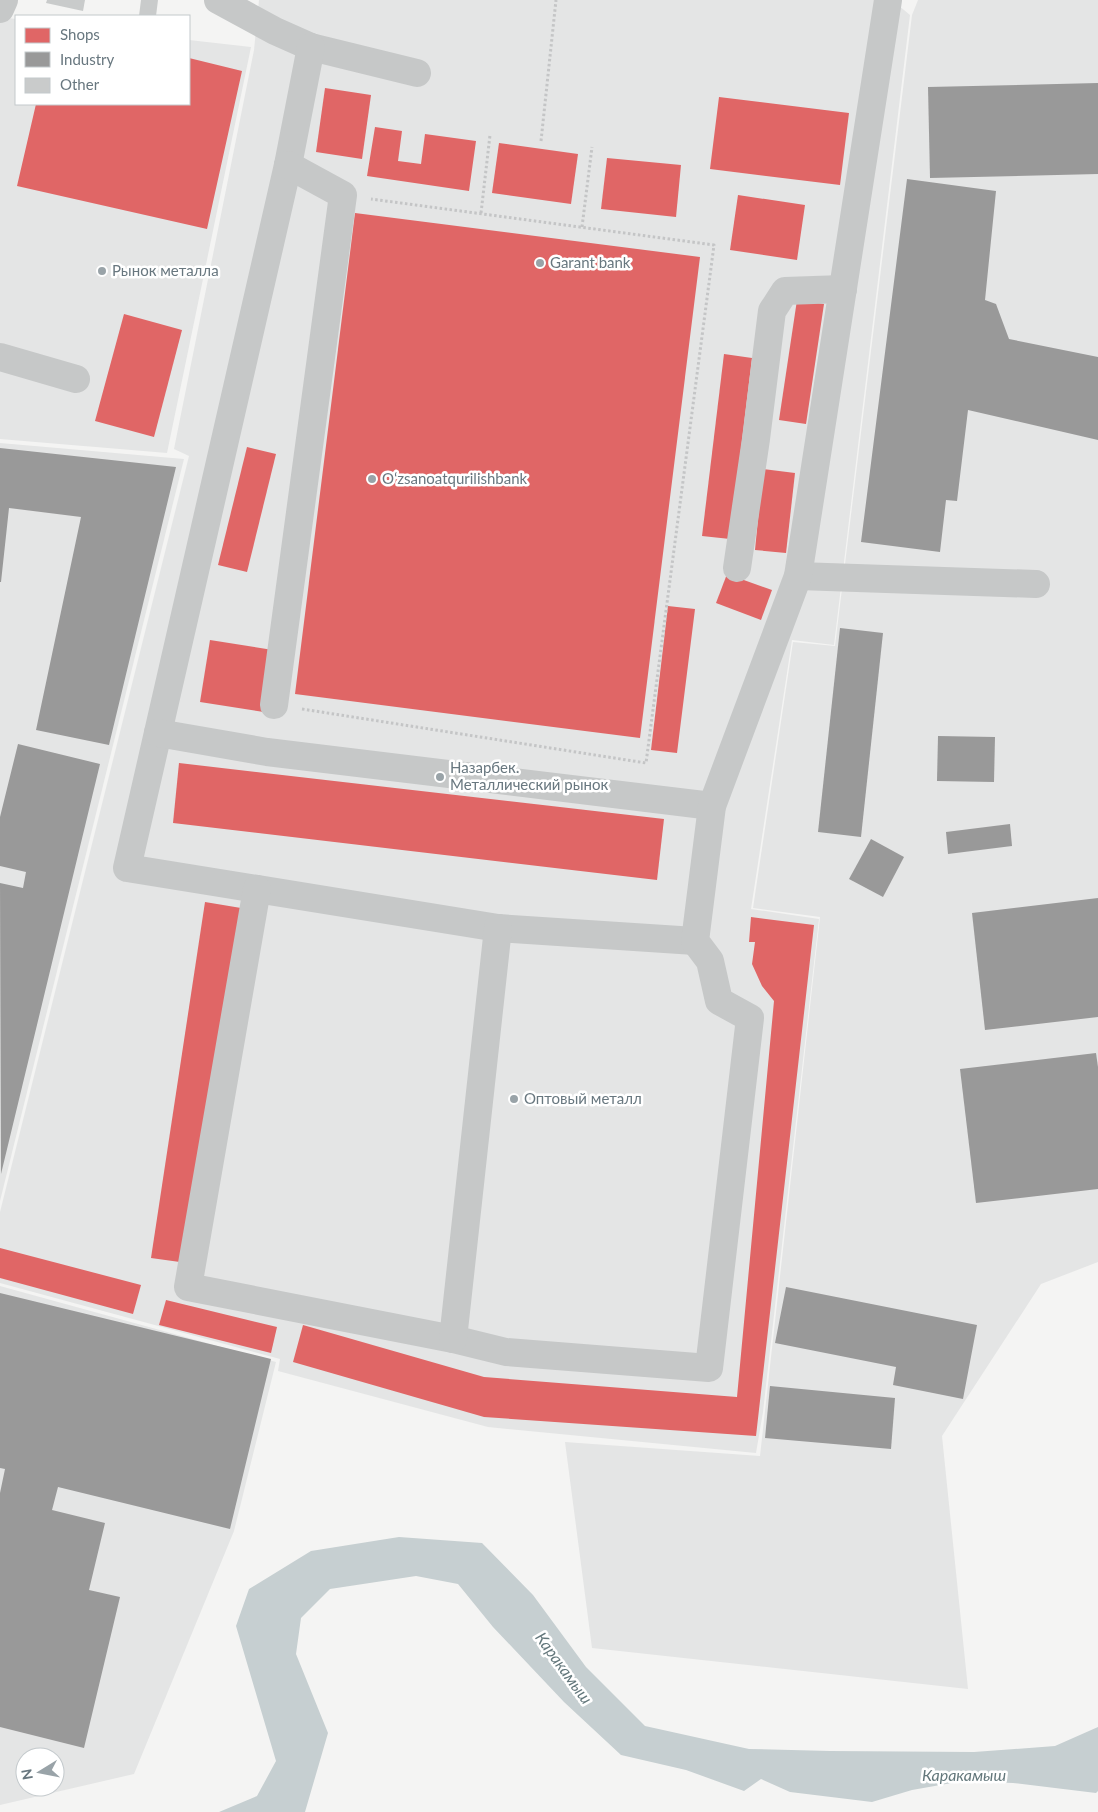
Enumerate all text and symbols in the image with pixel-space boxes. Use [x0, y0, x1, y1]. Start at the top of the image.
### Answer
legend [15, 15, 190, 105]
text: Shops [60, 25, 100, 43]
text: Industry [60, 50, 115, 68]
text: Other [60, 75, 100, 93]
place label: Garant bank [550, 253, 631, 271]
marker: Garant bank [534, 257, 546, 269]
place label: Рынок металла [112, 261, 219, 279]
marker: Рынок металла [96, 265, 108, 277]
place label: Oʻzsanoatqurilishbank [382, 469, 528, 487]
marker: Oʻzsanoatqurilishbank [366, 473, 378, 485]
place label: Назарбек. Металлический рынок [450, 758, 608, 793]
marker: Назарбек. Металлический рынок [434, 771, 446, 783]
place label: Оптовый металл [524, 1089, 642, 1107]
marker: Оптовый металл [508, 1093, 520, 1105]
water label: Каракамыш [532, 1628, 597, 1707]
north arrow [15, 1747, 65, 1797]
water label: Каракамыш [922, 1765, 1006, 1784]
text: N [17, 1768, 36, 1781]

